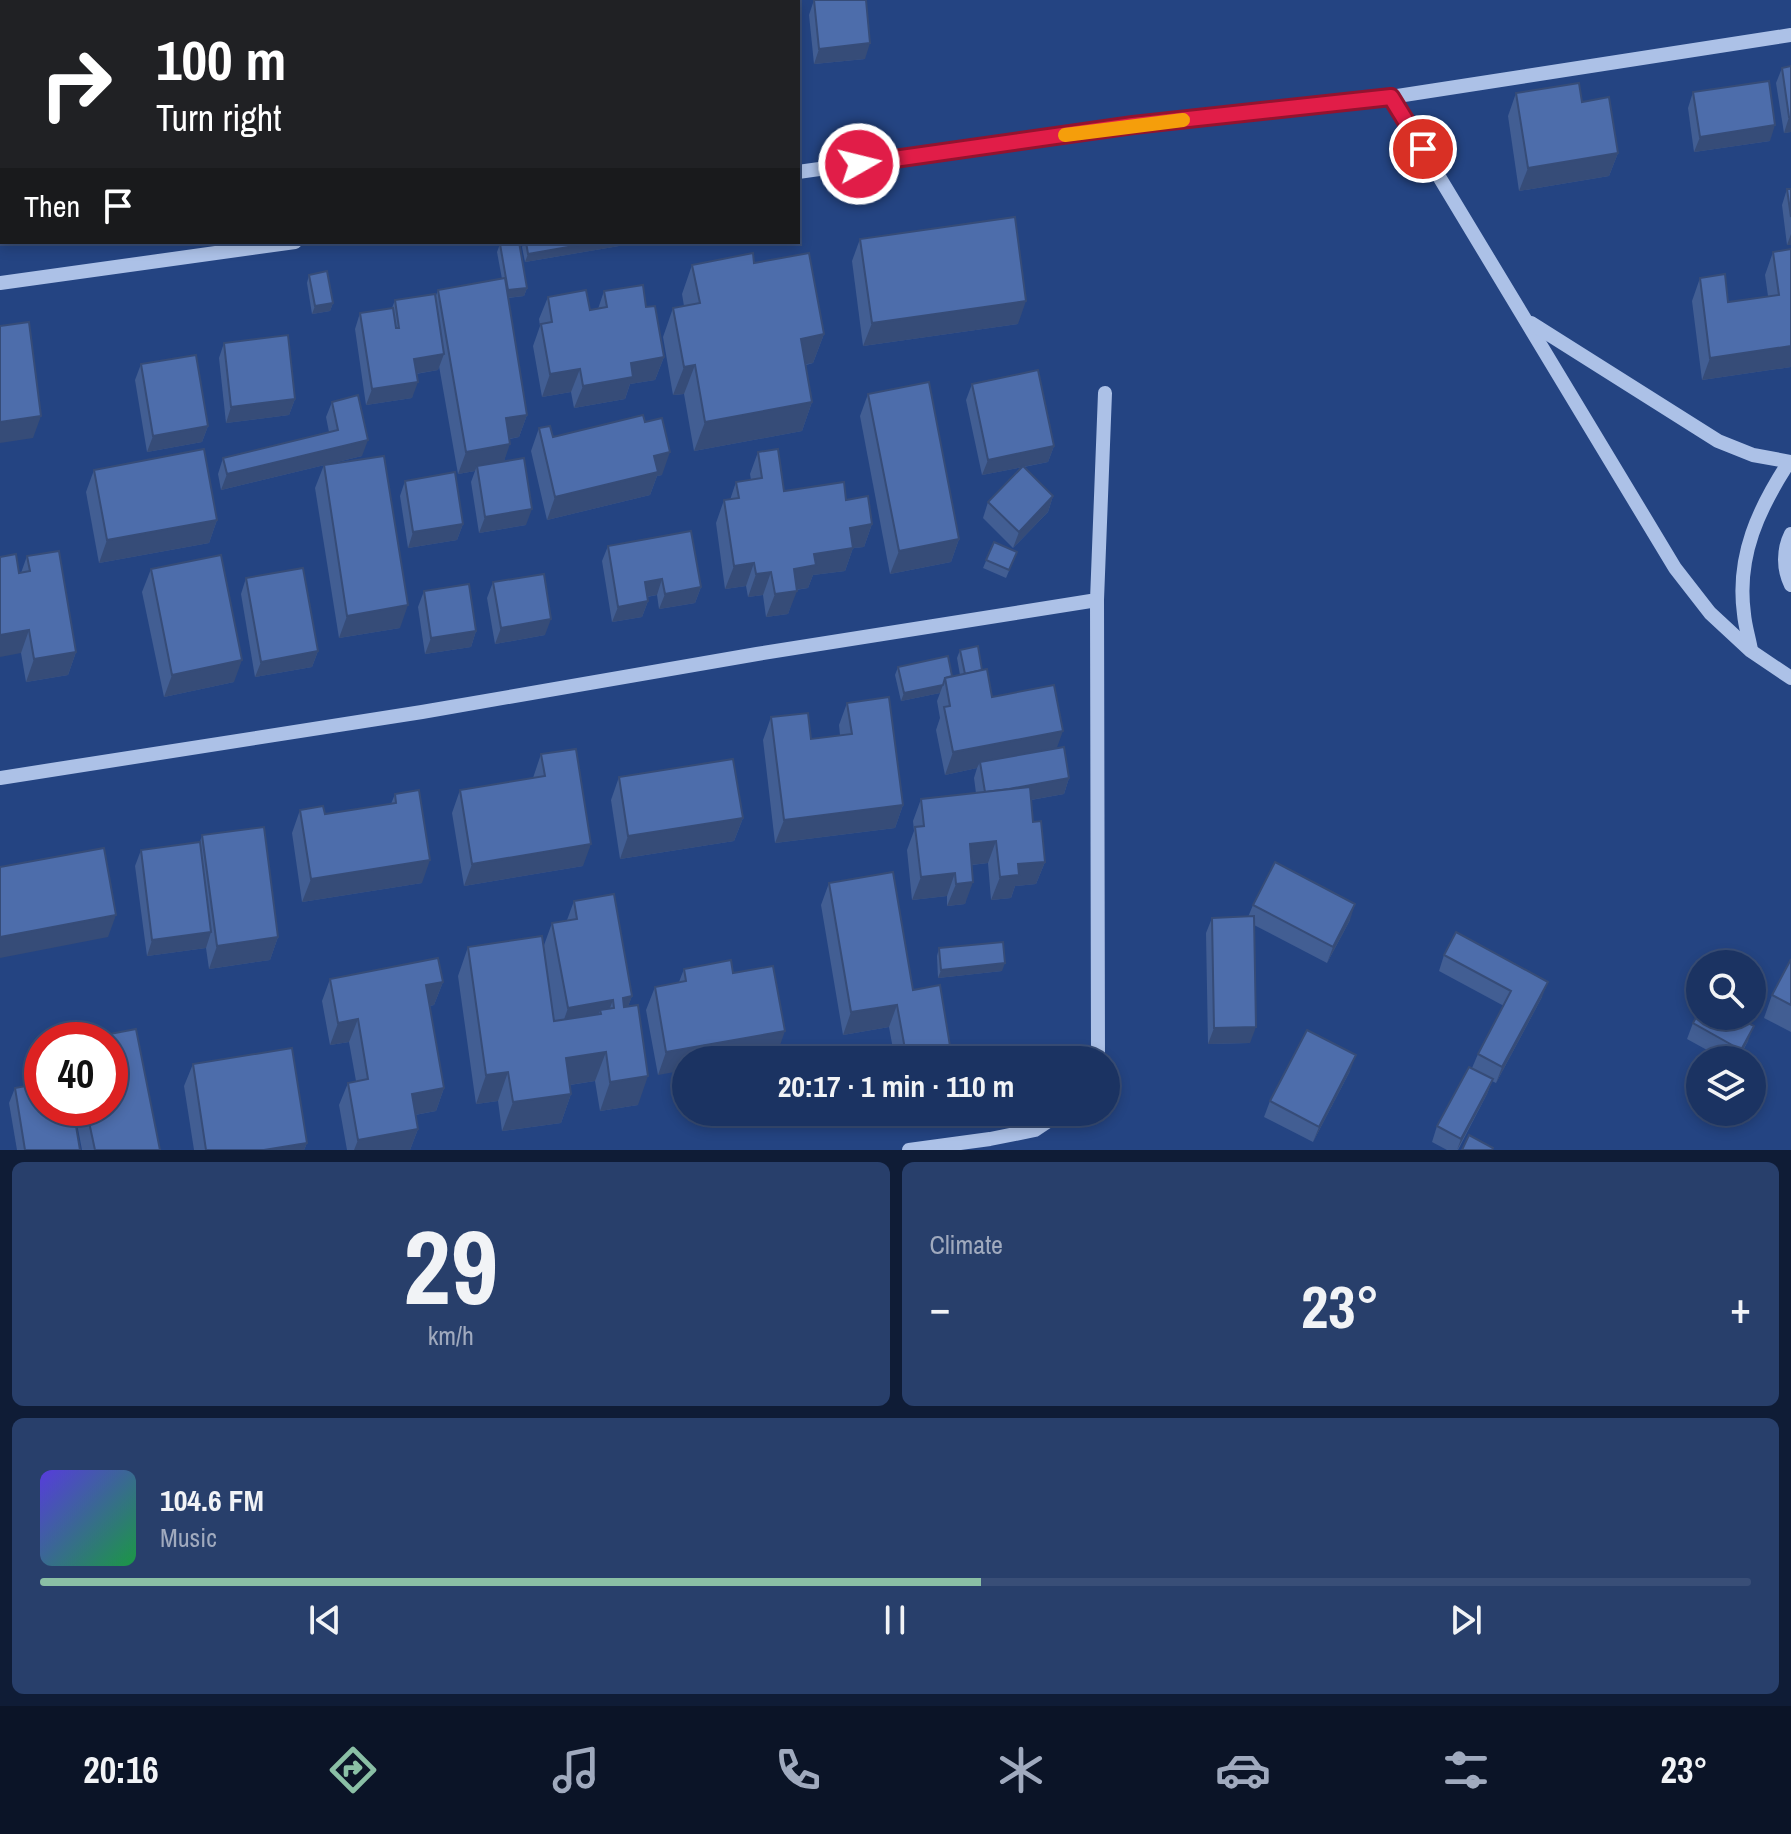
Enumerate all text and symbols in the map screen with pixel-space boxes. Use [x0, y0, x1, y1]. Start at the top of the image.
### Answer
text: 100 m [156, 22, 286, 97]
icon: right [24, 32, 128, 136]
text: Turn right [156, 94, 281, 142]
pin [1389, 115, 1457, 183]
position arrow [817, 122, 901, 206]
icon: arrive [1401, 127, 1445, 171]
icon: arrive [96, 184, 140, 228]
text: Then [24, 186, 80, 226]
map controls [1686, 950, 1766, 1126]
button: search [1686, 950, 1766, 1030]
speed limit sign: 40 [24, 1022, 128, 1126]
button: layers [1686, 1046, 1766, 1126]
text: 20:17 · 1 min · 110 m [778, 1066, 1014, 1106]
text: 29 [403, 1196, 498, 1336]
text: Climate [930, 1227, 1003, 1262]
text: 23° [1301, 1266, 1380, 1347]
text: − [930, 1277, 951, 1337]
text: + [1730, 1277, 1751, 1337]
text: km/h [428, 1318, 474, 1353]
text: 104.6 FM [160, 1480, 264, 1520]
text: Music [160, 1520, 217, 1555]
icon: previous [303, 1598, 347, 1642]
icon: pause [873, 1598, 917, 1642]
icon: next [1444, 1598, 1488, 1642]
icon: directions [325, 1742, 381, 1798]
icon: music [548, 1742, 604, 1798]
icon: phone [770, 1742, 826, 1798]
icon: climate [993, 1742, 1049, 1798]
icon: car [1215, 1742, 1271, 1798]
icon: filters [1438, 1742, 1494, 1798]
text: 20:16 [83, 1746, 159, 1794]
text: 23° [1660, 1746, 1708, 1794]

